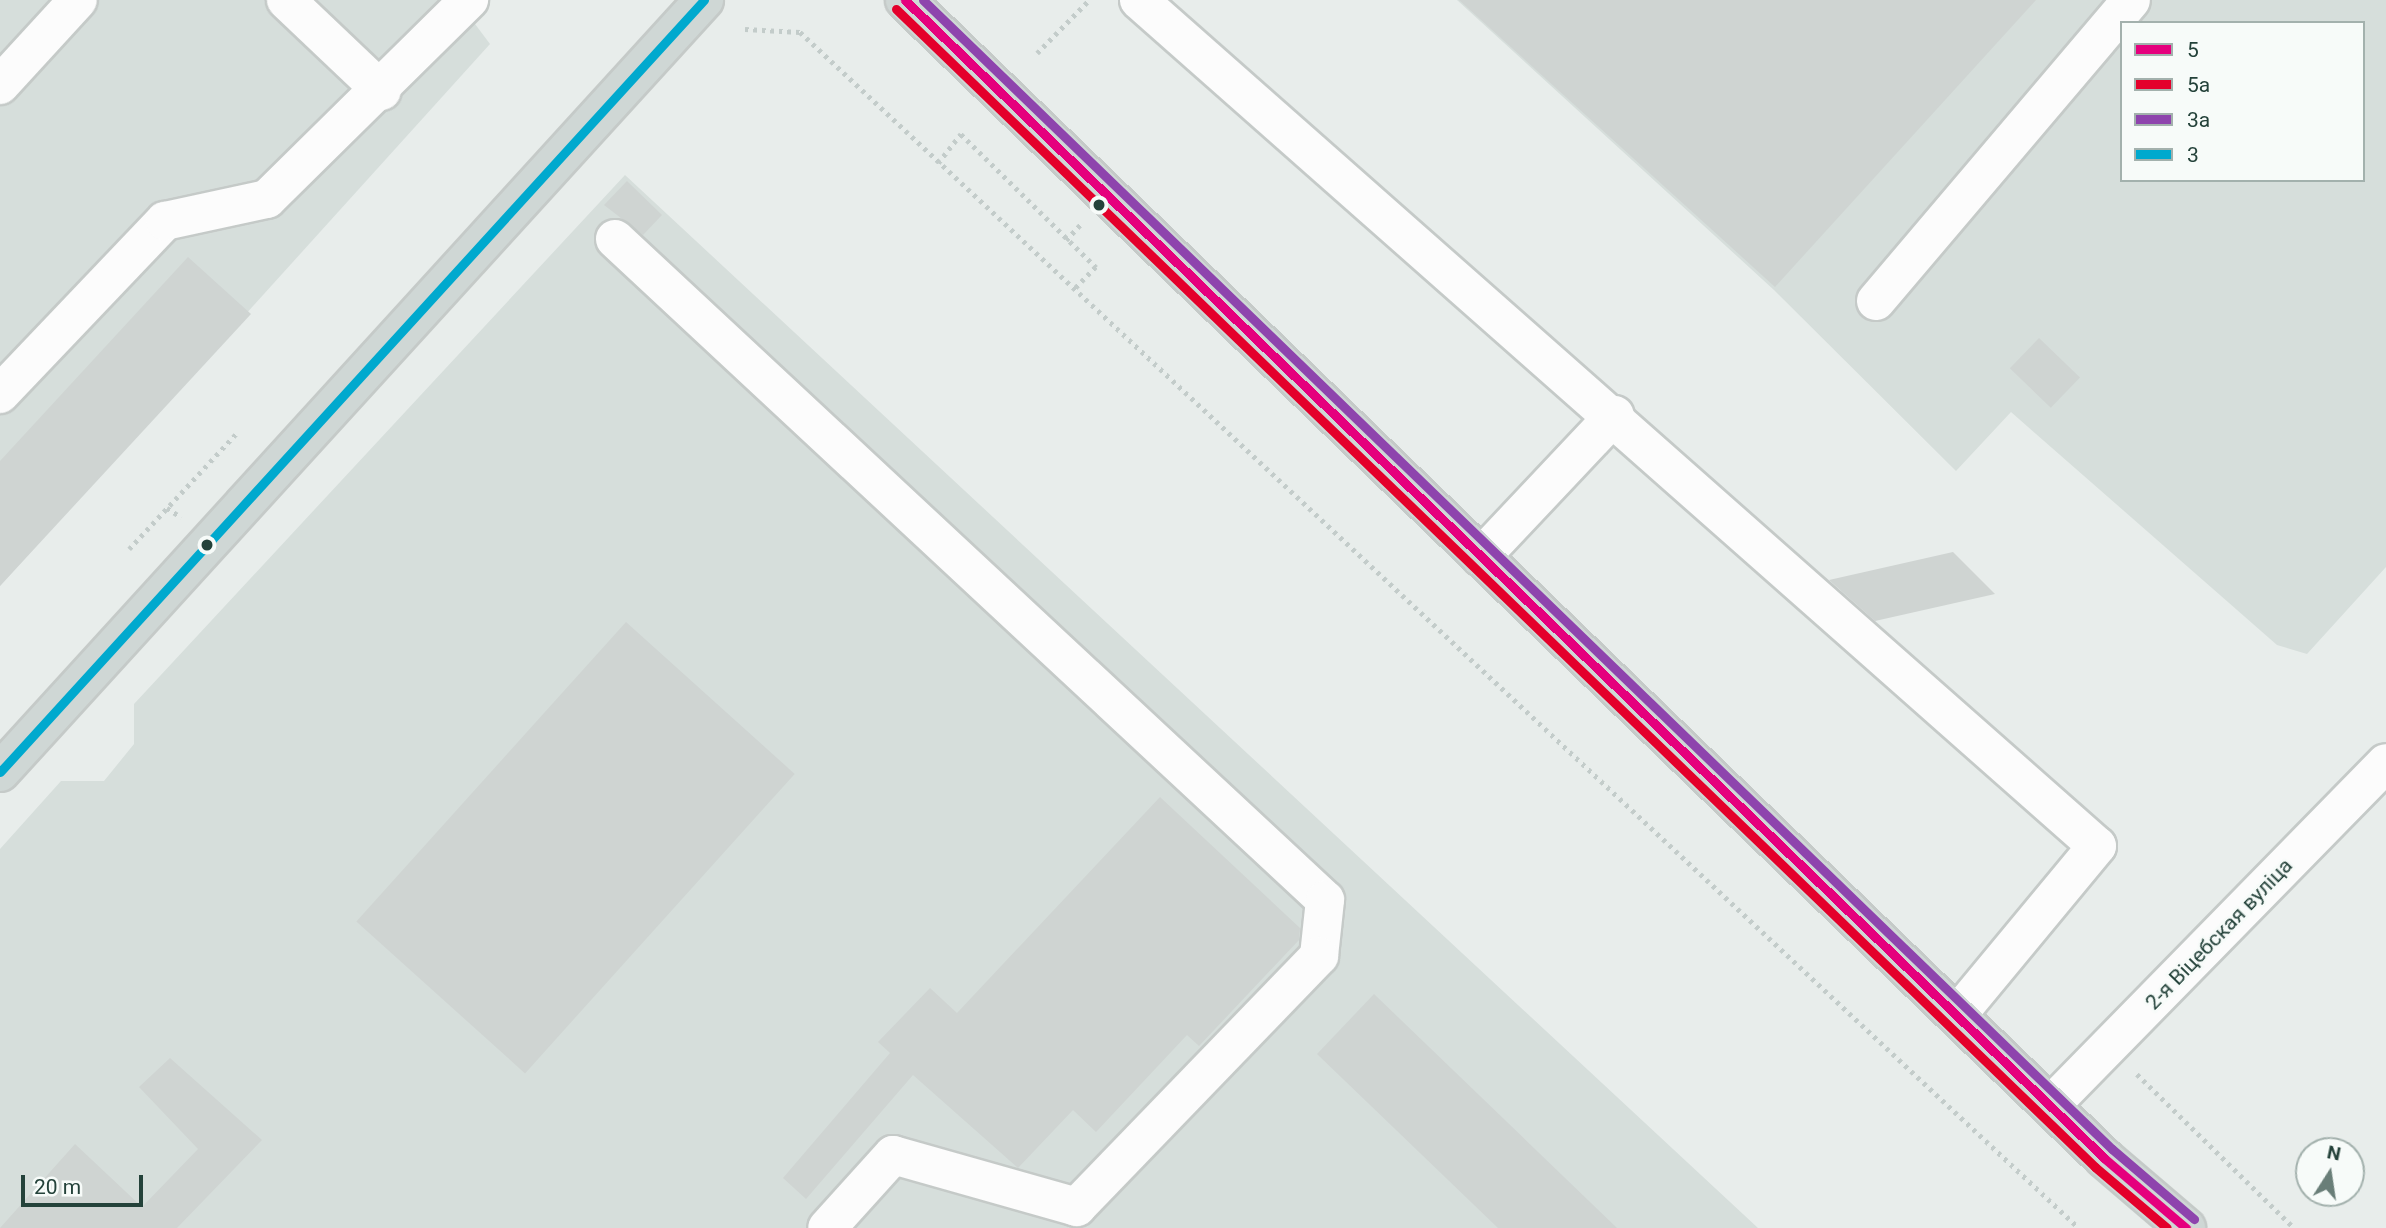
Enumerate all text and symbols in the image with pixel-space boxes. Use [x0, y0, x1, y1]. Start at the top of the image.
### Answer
legend [2120, 21, 2365, 182]
text: 5 [2187, 38, 2199, 62]
text: 5а [2187, 73, 2210, 97]
text: 3а [2187, 108, 2210, 132]
text: 3 [2187, 143, 2199, 167]
unlabelled marker [1092, 198, 1106, 212]
unlabelled marker [200, 538, 214, 552]
street label: 2-я Віцебская вуліца [2140, 853, 2298, 1015]
north arrow [2295, 1137, 2365, 1207]
text: N [2325, 1140, 2343, 1166]
scale bar [24, 1162, 147, 1206]
text: 20 m [34, 1175, 81, 1199]

